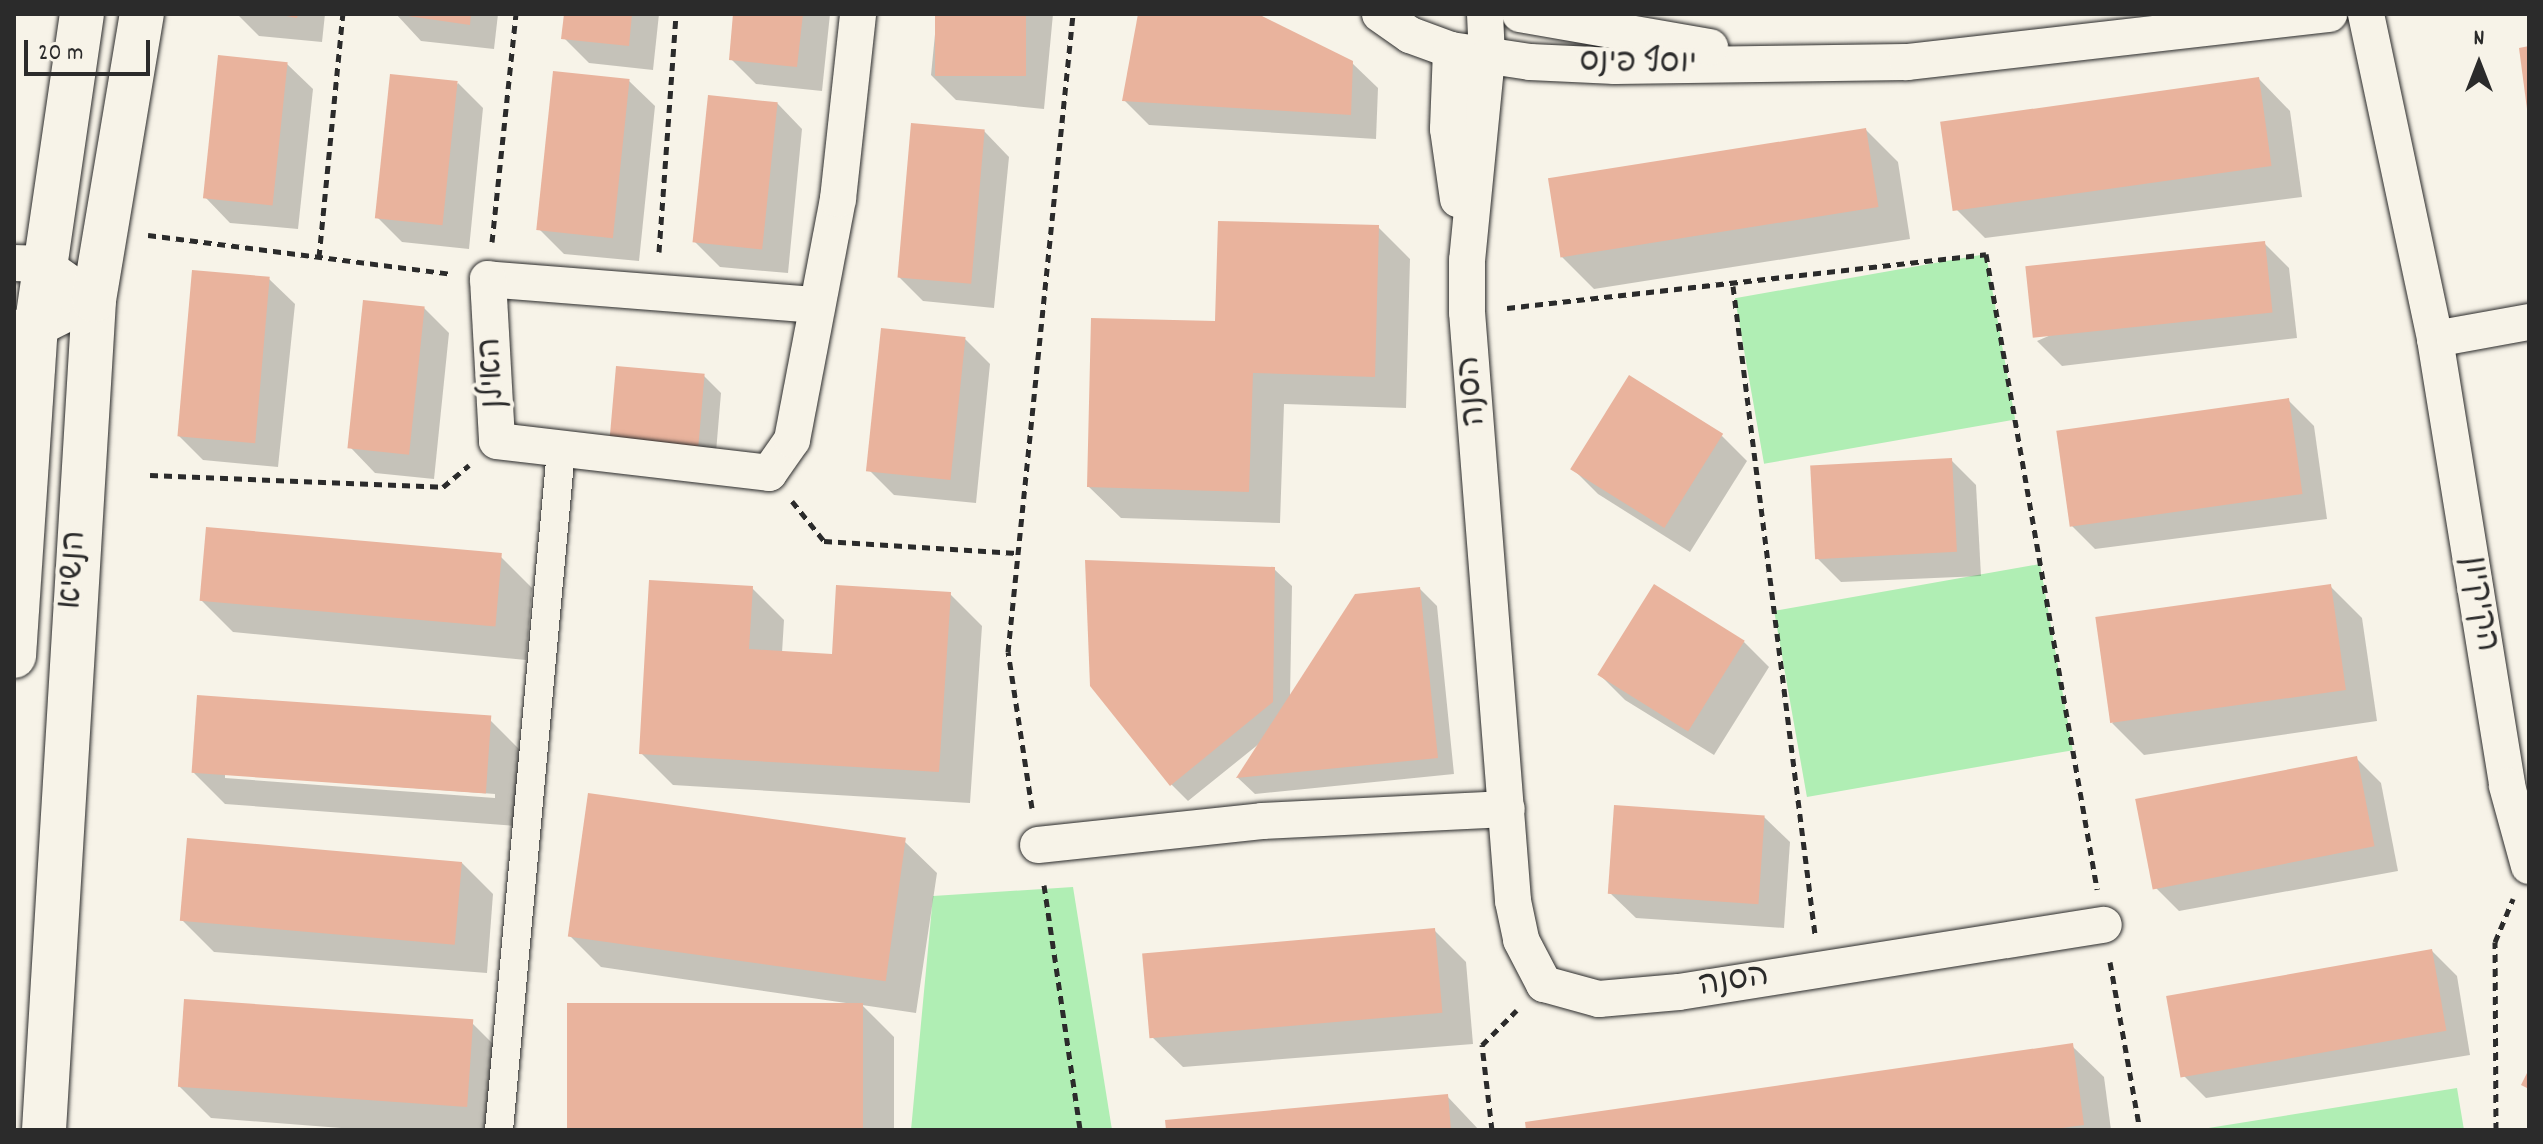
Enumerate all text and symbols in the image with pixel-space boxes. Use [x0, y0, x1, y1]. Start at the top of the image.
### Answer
scale bar [28, 24, 154, 74]
north arrow [2439, 24, 2519, 104]
text: N [2474, 24, 2484, 55]
text: 20 m [38, 37, 84, 71]
street label: יוסף פינס [1579, 45, 1697, 85]
street label: האילן [473, 336, 515, 410]
street label: הסנה [1452, 354, 1496, 428]
street label: הנשיא [54, 530, 96, 610]
street label: הקיקיון [2452, 553, 2504, 655]
street label: הסנה [1696, 958, 1772, 1008]

